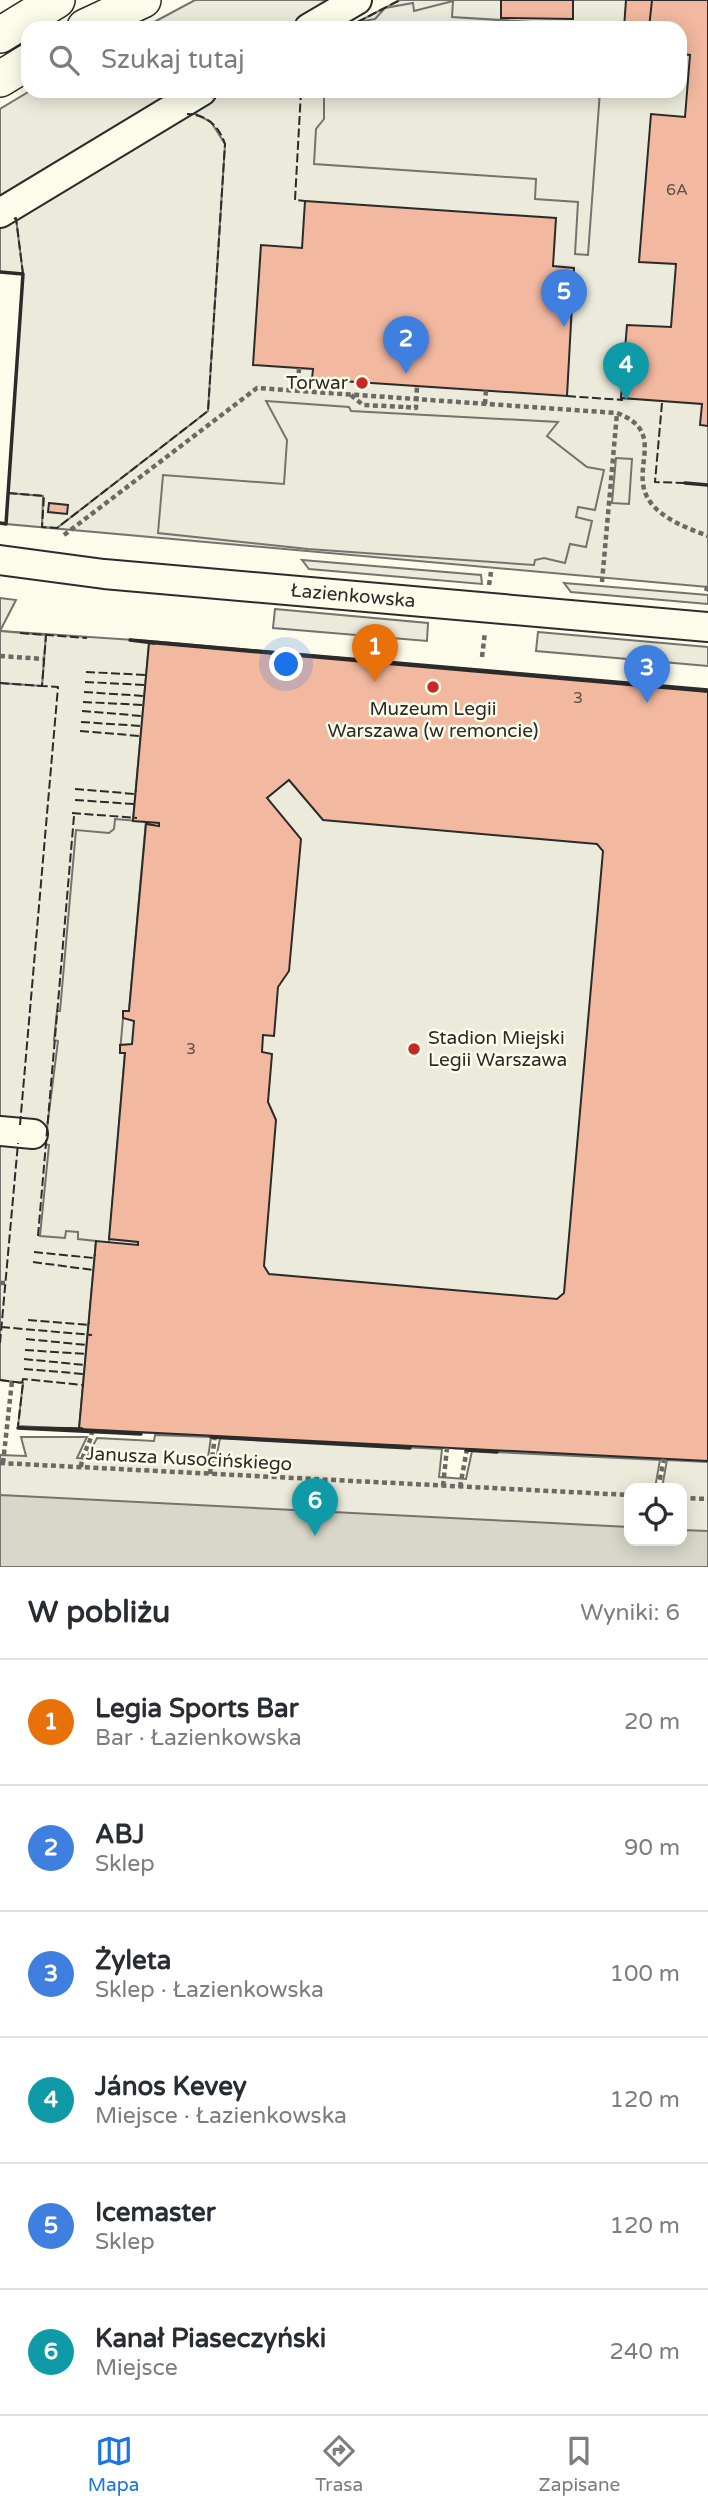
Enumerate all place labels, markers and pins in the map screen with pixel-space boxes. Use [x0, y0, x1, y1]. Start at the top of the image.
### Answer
pin: 5 [541, 269, 587, 327]
pin: 2 [383, 316, 429, 374]
pin: 4 [603, 342, 649, 400]
place label: Torwar [286, 372, 349, 394]
marker: Torwar [354, 375, 370, 391]
pin: 1 [352, 624, 398, 682]
pin: 3 [624, 645, 670, 703]
marker: Muzeum Legii Warszawa (w remoncie) [425, 679, 441, 695]
place label: Muzeum Legii Warszawa (w remoncie) [327, 698, 539, 742]
place label: Stadion Miejski Legii Warszawa [428, 1027, 567, 1071]
marker: Stadion Miejski Legii Warszawa [406, 1041, 422, 1057]
pin: 6 [292, 1478, 338, 1536]

